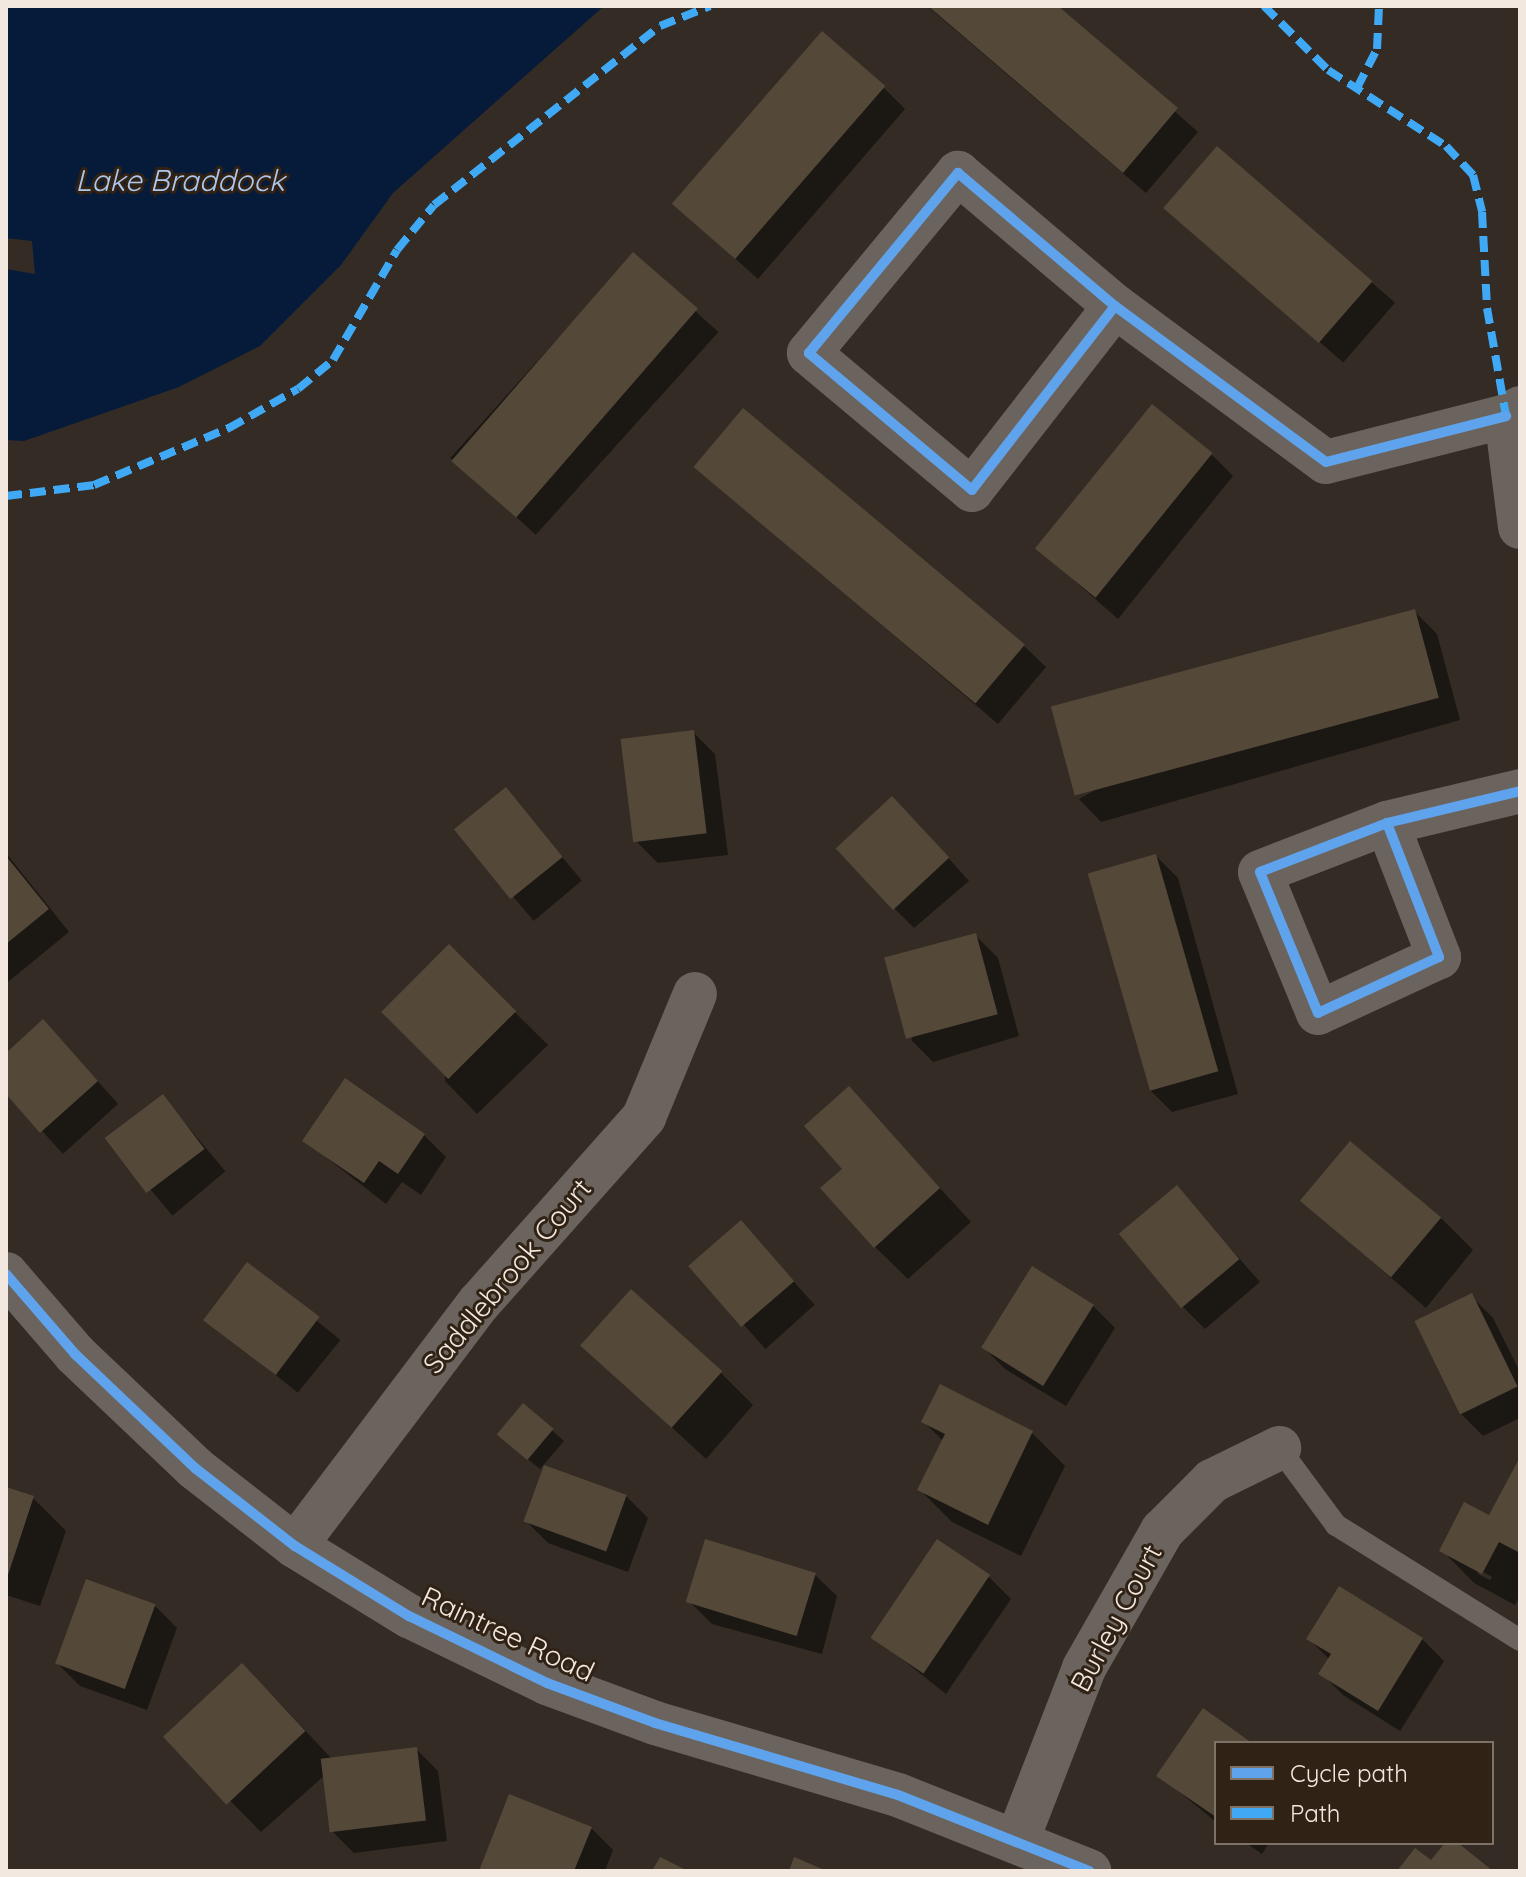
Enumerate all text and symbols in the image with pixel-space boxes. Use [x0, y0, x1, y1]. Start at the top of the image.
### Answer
water label: Lake Braddock [75, 162, 285, 198]
street label: Saddlebrook Court [416, 1172, 598, 1380]
street label: Burley Court [1063, 1539, 1169, 1697]
street label: Raintree Road [416, 1579, 600, 1689]
legend [1214, 1741, 1494, 1845]
text: Cycle path [1290, 1758, 1408, 1788]
text: Path [1290, 1798, 1341, 1828]

